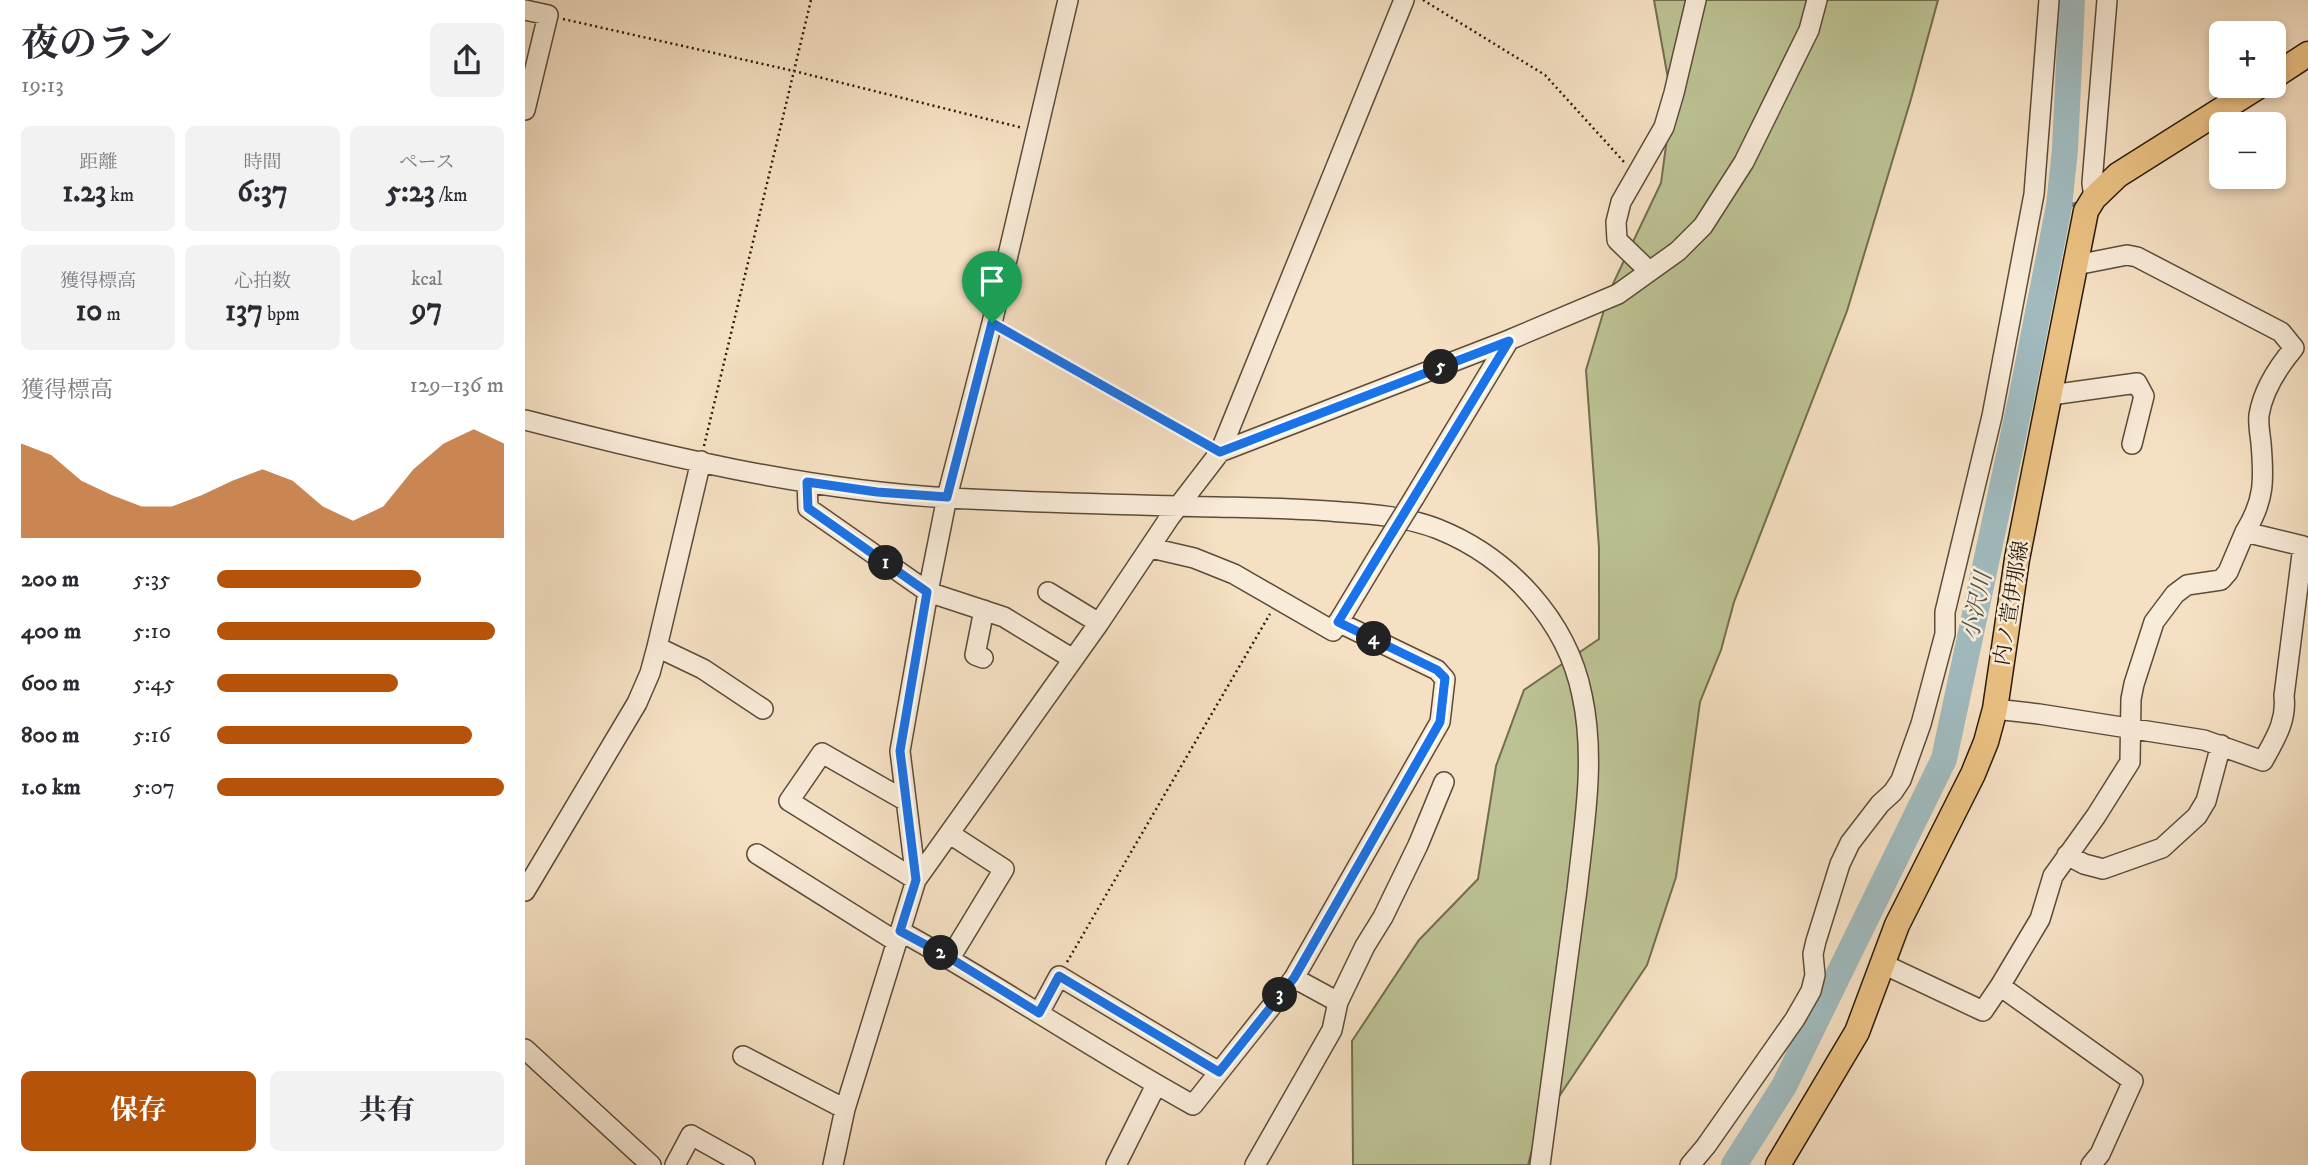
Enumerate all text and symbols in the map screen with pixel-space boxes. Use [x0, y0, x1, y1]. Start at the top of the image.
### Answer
text: 夜のラン [21, 21, 173, 69]
map controls [2209, 21, 2286, 189]
button: + [2209, 21, 2286, 98]
button: share [430, 23, 504, 97]
text: 19:13 [21, 71, 64, 100]
button: − [2209, 112, 2286, 189]
text: 距離 [79, 151, 117, 174]
text: 時間 [243, 151, 282, 174]
text: ペース [399, 151, 455, 174]
text: 1.23 [62, 174, 106, 211]
text: 6:37 [237, 174, 288, 211]
text: 5:23 [386, 174, 435, 211]
text: km [106, 184, 134, 207]
text: /km [435, 184, 468, 207]
pin [962, 251, 1022, 323]
icon: arrive [973, 262, 1011, 300]
text: kcal [411, 268, 442, 291]
text: 獲得標高 [60, 270, 136, 293]
text: 心拍数 [234, 270, 291, 293]
text: 97 [411, 291, 442, 328]
text: 10 [75, 293, 103, 330]
text: 137 [225, 293, 263, 330]
text: m [103, 303, 121, 326]
text: bpm [263, 303, 300, 326]
pin: 5 [1423, 350, 1459, 384]
text: 5 [1436, 355, 1445, 378]
text: 129–136 m [409, 371, 504, 400]
text: 獲得標高 [21, 376, 113, 405]
street label: 内ノ萱伊那線 [1989, 539, 2035, 667]
pin: 1 [869, 546, 903, 580]
text: 1 [882, 551, 889, 574]
text: 200 m [21, 565, 79, 594]
text: 5:35 [133, 565, 170, 594]
water label: 小沢川 [1956, 567, 1999, 643]
text: 400 m [21, 617, 81, 646]
text: 5:10 [133, 617, 171, 646]
pin: 4 [1357, 622, 1391, 656]
text: 4 [1368, 627, 1379, 650]
text: 600 m [21, 669, 80, 698]
text: 5:45 [133, 669, 175, 698]
text: 800 m [21, 721, 79, 750]
text: 5:16 [133, 721, 171, 750]
text: 1.0 km [21, 773, 81, 802]
text: 5:07 [133, 773, 175, 802]
pin: 2 [923, 936, 959, 970]
text: 2 [936, 941, 945, 964]
pin: 3 [1263, 978, 1297, 1012]
text: 3 [1276, 983, 1283, 1006]
button: 保存 [21, 1071, 256, 1151]
button: 共有 [270, 1071, 504, 1151]

